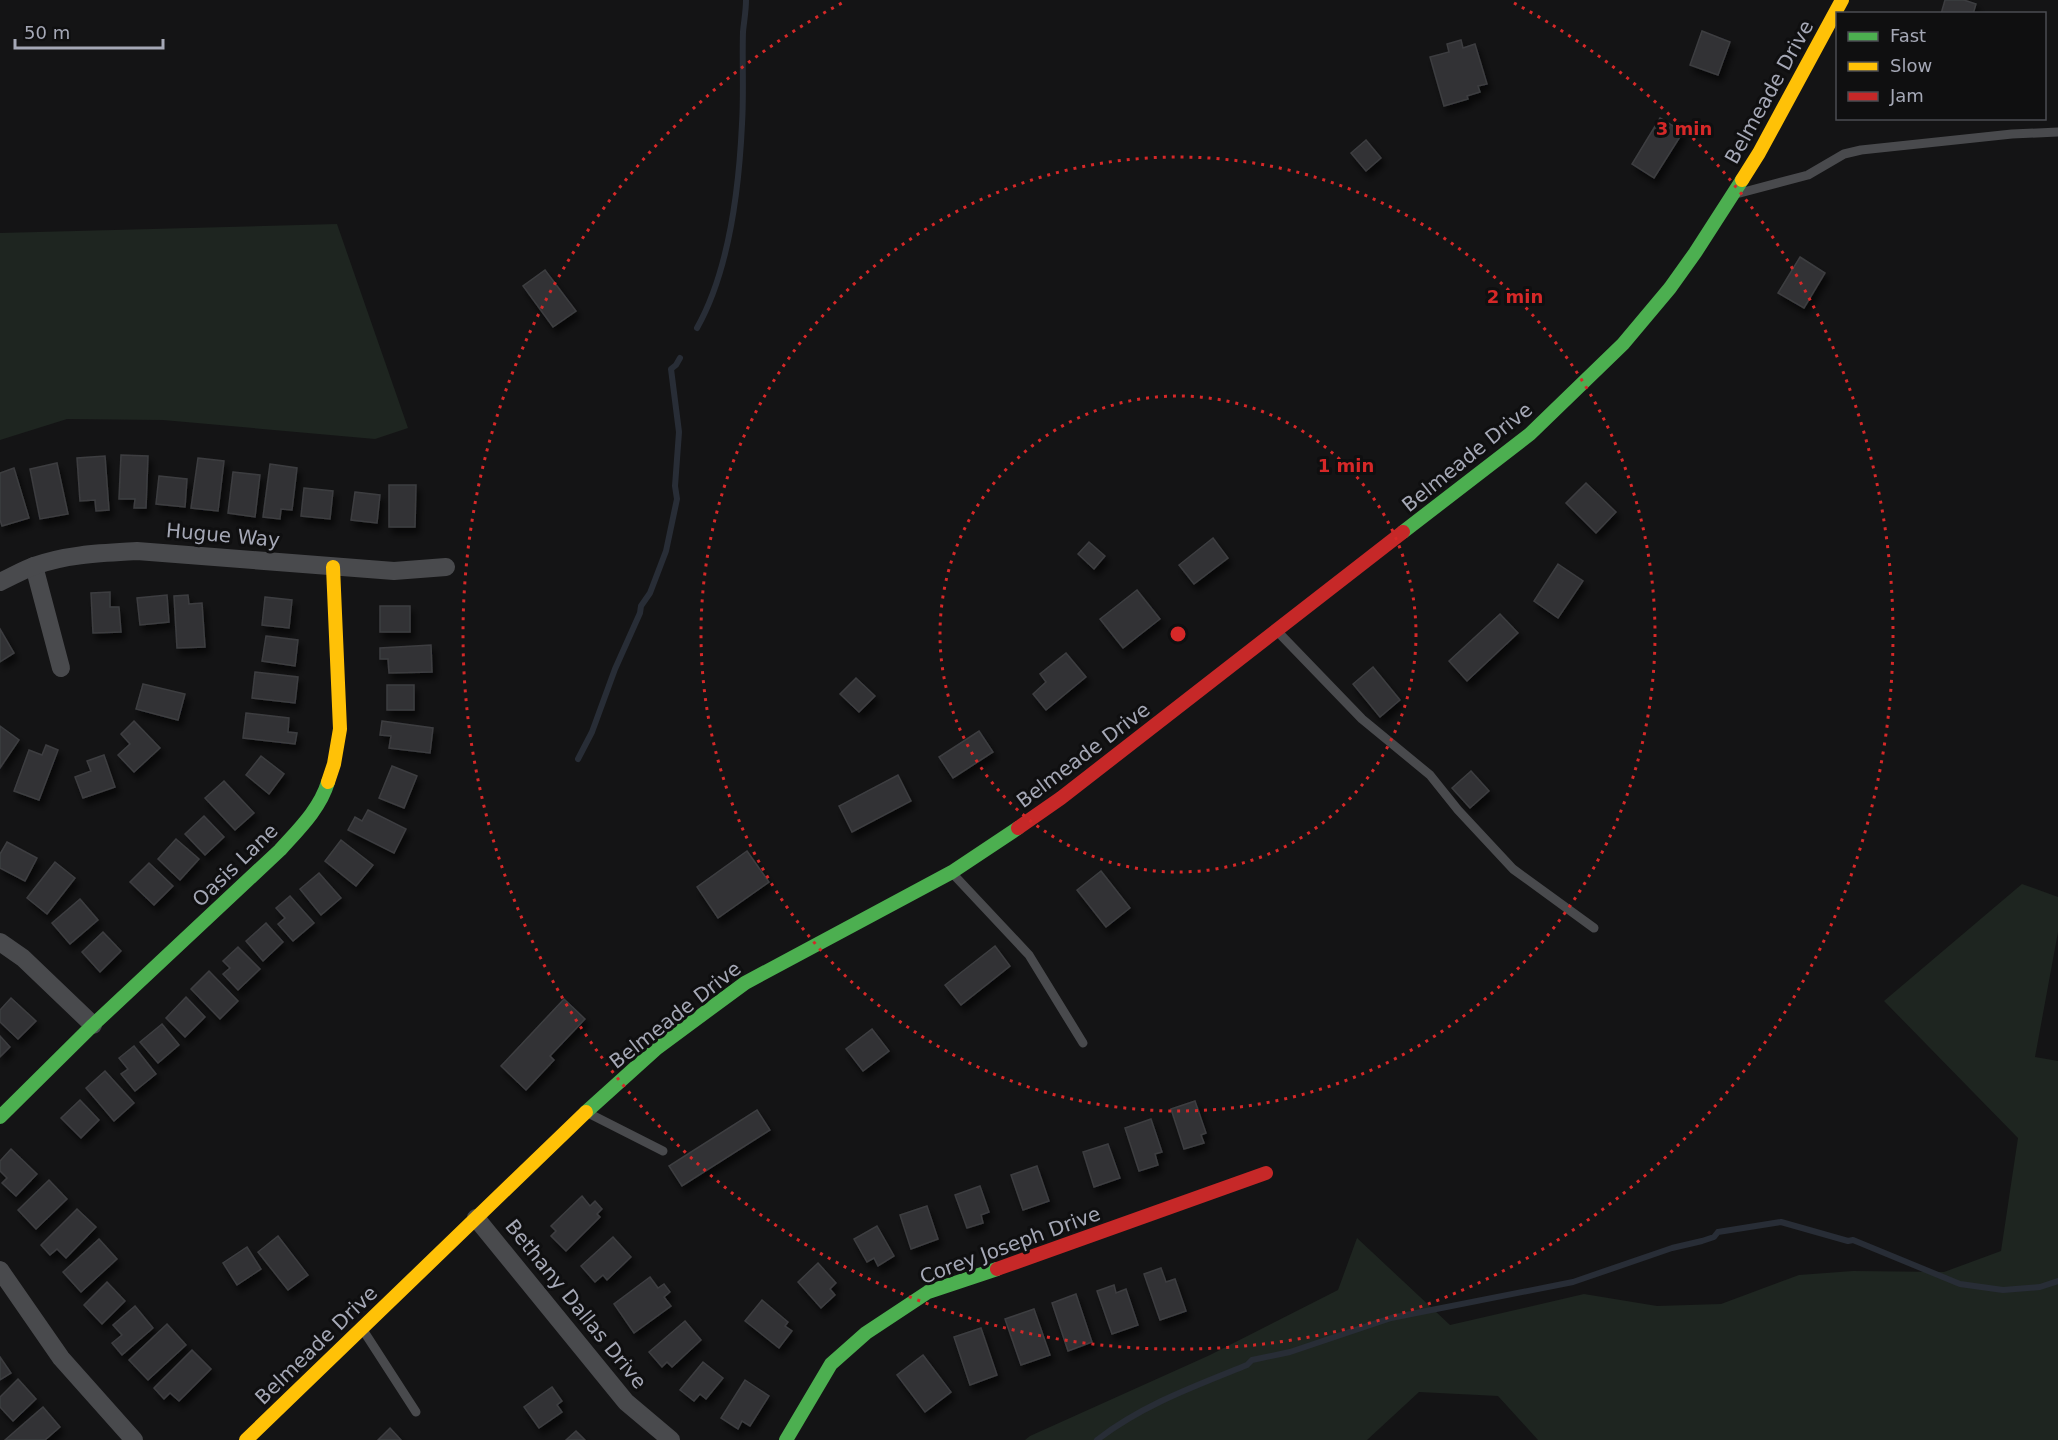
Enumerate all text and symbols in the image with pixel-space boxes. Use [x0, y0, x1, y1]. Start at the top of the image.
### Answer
scale bar [15, 12, 164, 50]
legend [1836, 12, 2046, 120]
street label: Belmeade Drive [1720, 16, 1818, 168]
text: 50 m [24, 22, 70, 43]
text: Fast [1890, 25, 1926, 46]
text: Slow [1890, 55, 1932, 76]
text: Jam [1889, 85, 1924, 106]
text: 3 min [1656, 118, 1712, 139]
text: 2 min [1487, 286, 1543, 307]
street label: Belmeade Drive [1397, 397, 1537, 517]
text: 1 min [1318, 455, 1374, 476]
street label: Hugue Way [165, 518, 281, 552]
centre of rings [1168, 624, 1188, 644]
street label: Belmeade Drive [1012, 697, 1154, 813]
street label: Oasis Lane [187, 818, 283, 912]
street label: Belmeade Drive [604, 956, 746, 1074]
street label: Corey Joseph Drive [916, 1201, 1104, 1289]
street label: Bethany Dallas Drive [500, 1215, 652, 1393]
street label: Belmeade Drive [250, 1281, 382, 1409]

